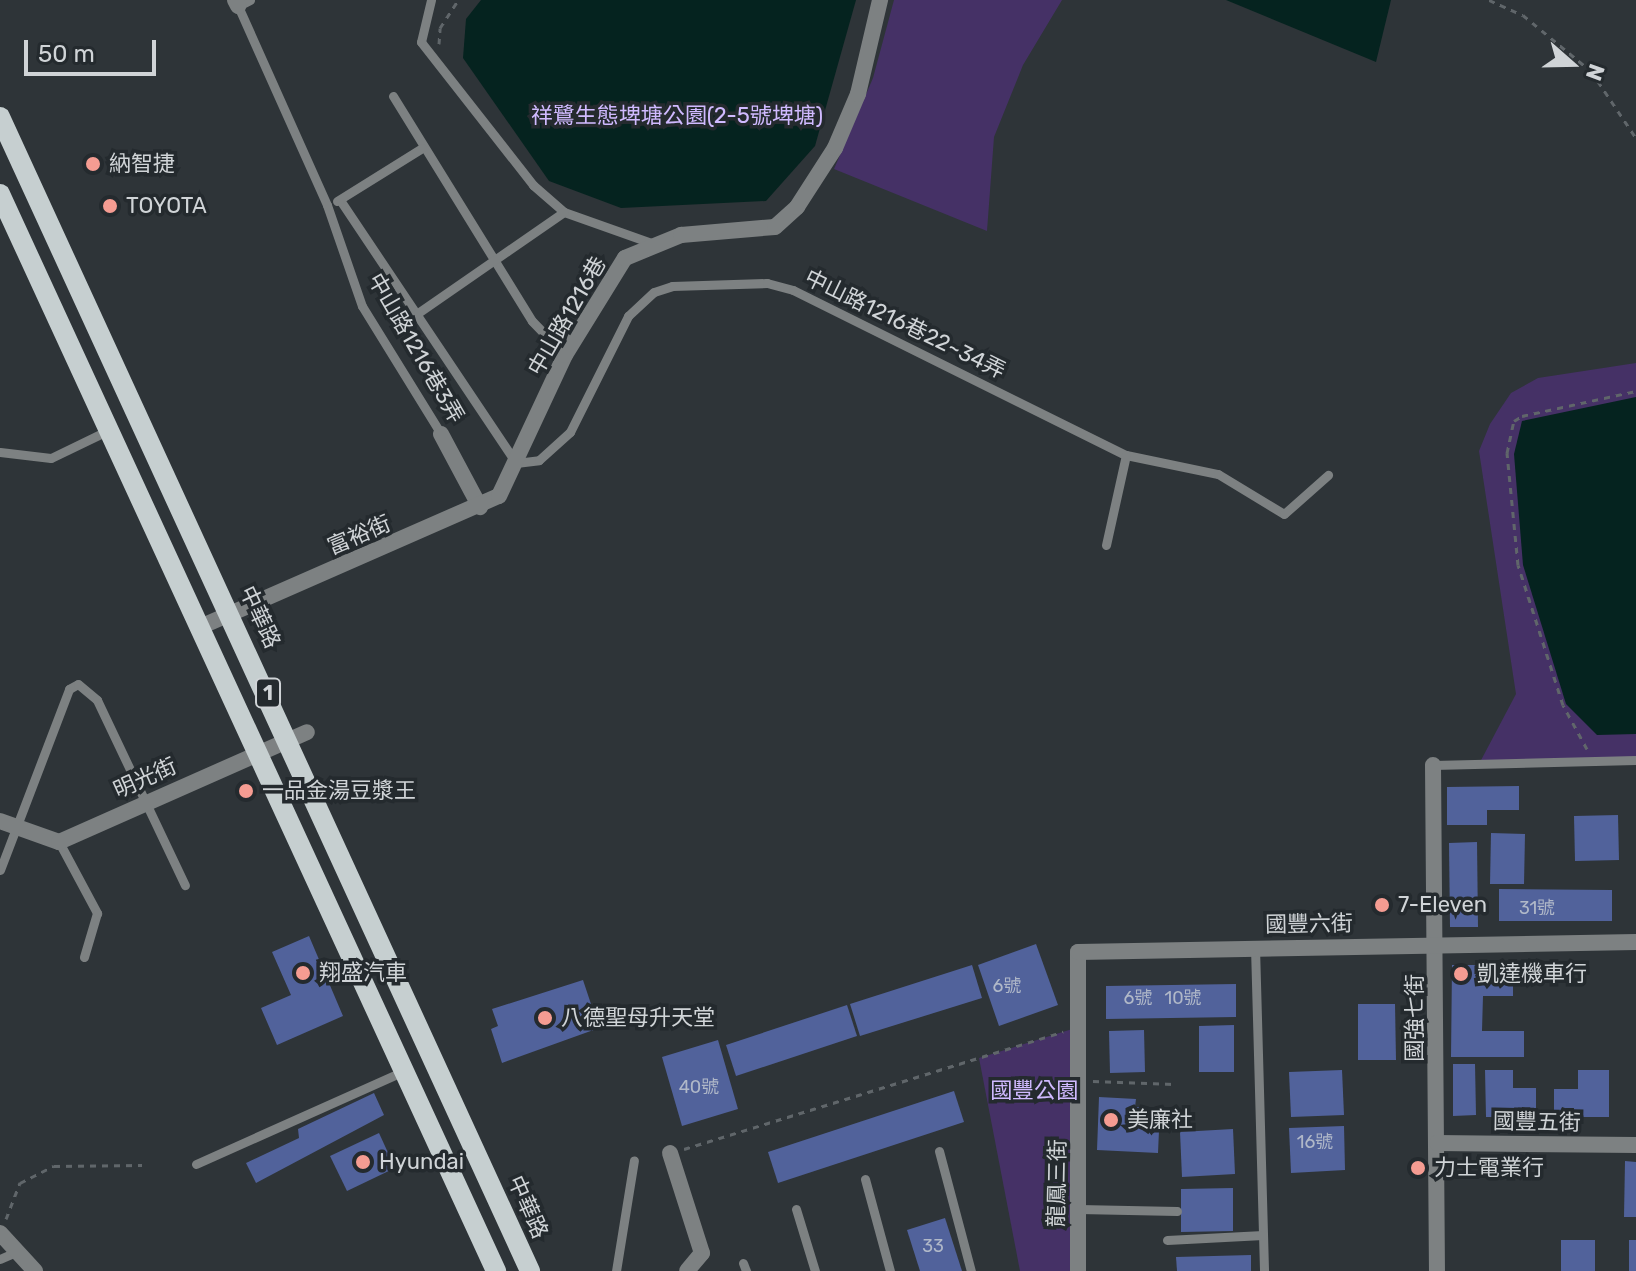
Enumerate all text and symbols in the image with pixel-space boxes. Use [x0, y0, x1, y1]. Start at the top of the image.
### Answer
scale bar [28, 24, 160, 74]
north arrow [1532, 24, 1612, 104]
text: 50 m [38, 40, 95, 68]
text: N [1580, 60, 1610, 84]
park label: 祥鷺生態埤塘公園(2-5號埤塘) [531, 103, 823, 129]
place label: 納智捷 [109, 151, 175, 177]
marker: 納智捷 [84, 155, 102, 173]
place label: TOYOTA [126, 193, 207, 219]
marker: TOYOTA [101, 197, 119, 215]
street label: 中山路1216巷 [522, 252, 612, 380]
street label: 中山路1216巷22~34弄 [800, 264, 1010, 384]
street label: 中山路1216巷3弄 [363, 269, 469, 427]
street label: 富裕街 [323, 510, 395, 560]
street label: 中華路 [234, 582, 286, 652]
road number: 1 [254, 677, 282, 709]
street label: 明光街 [109, 753, 181, 803]
place label: 一品金湯豆漿王 [262, 778, 416, 804]
marker: 一品金湯豆漿王 [237, 782, 255, 800]
place label: 7-Eleven [1398, 892, 1487, 918]
marker: 7-Eleven [1373, 896, 1391, 914]
house number: 31號 [1519, 897, 1555, 919]
street label: 國豐六街 [1265, 910, 1353, 938]
place label: 翔盛汽車 [319, 960, 407, 986]
place label: 凱達機車行 [1477, 961, 1587, 987]
marker: 翔盛汽車 [294, 964, 312, 982]
marker: 凱達機車行 [1452, 965, 1470, 983]
street label: 國強七街 [1402, 974, 1428, 1062]
house number: 6號 [993, 975, 1021, 997]
house number: 6號 [1124, 987, 1152, 1009]
house number: 10號 [1164, 987, 1202, 1009]
place label: 八德聖母升天堂 [561, 1005, 715, 1031]
marker: 八德聖母升天堂 [536, 1009, 554, 1027]
house number: 40號 [679, 1076, 719, 1098]
park label: 國豐公園 [990, 1078, 1078, 1104]
place label: 美廉社 [1127, 1107, 1193, 1133]
street label: 國豐五街 [1493, 1108, 1581, 1136]
marker: 美廉社 [1102, 1111, 1120, 1129]
house number: 16號 [1297, 1131, 1333, 1153]
street label: 龍鳳三街 [1043, 1139, 1071, 1227]
place label: Hyundai [379, 1149, 464, 1175]
marker: Hyundai [354, 1153, 372, 1171]
place label: 力士電業行 [1434, 1155, 1544, 1181]
marker: 力士電業行 [1409, 1159, 1427, 1177]
street label: 中華路 [503, 1171, 553, 1243]
house number: 33 [922, 1235, 944, 1257]

